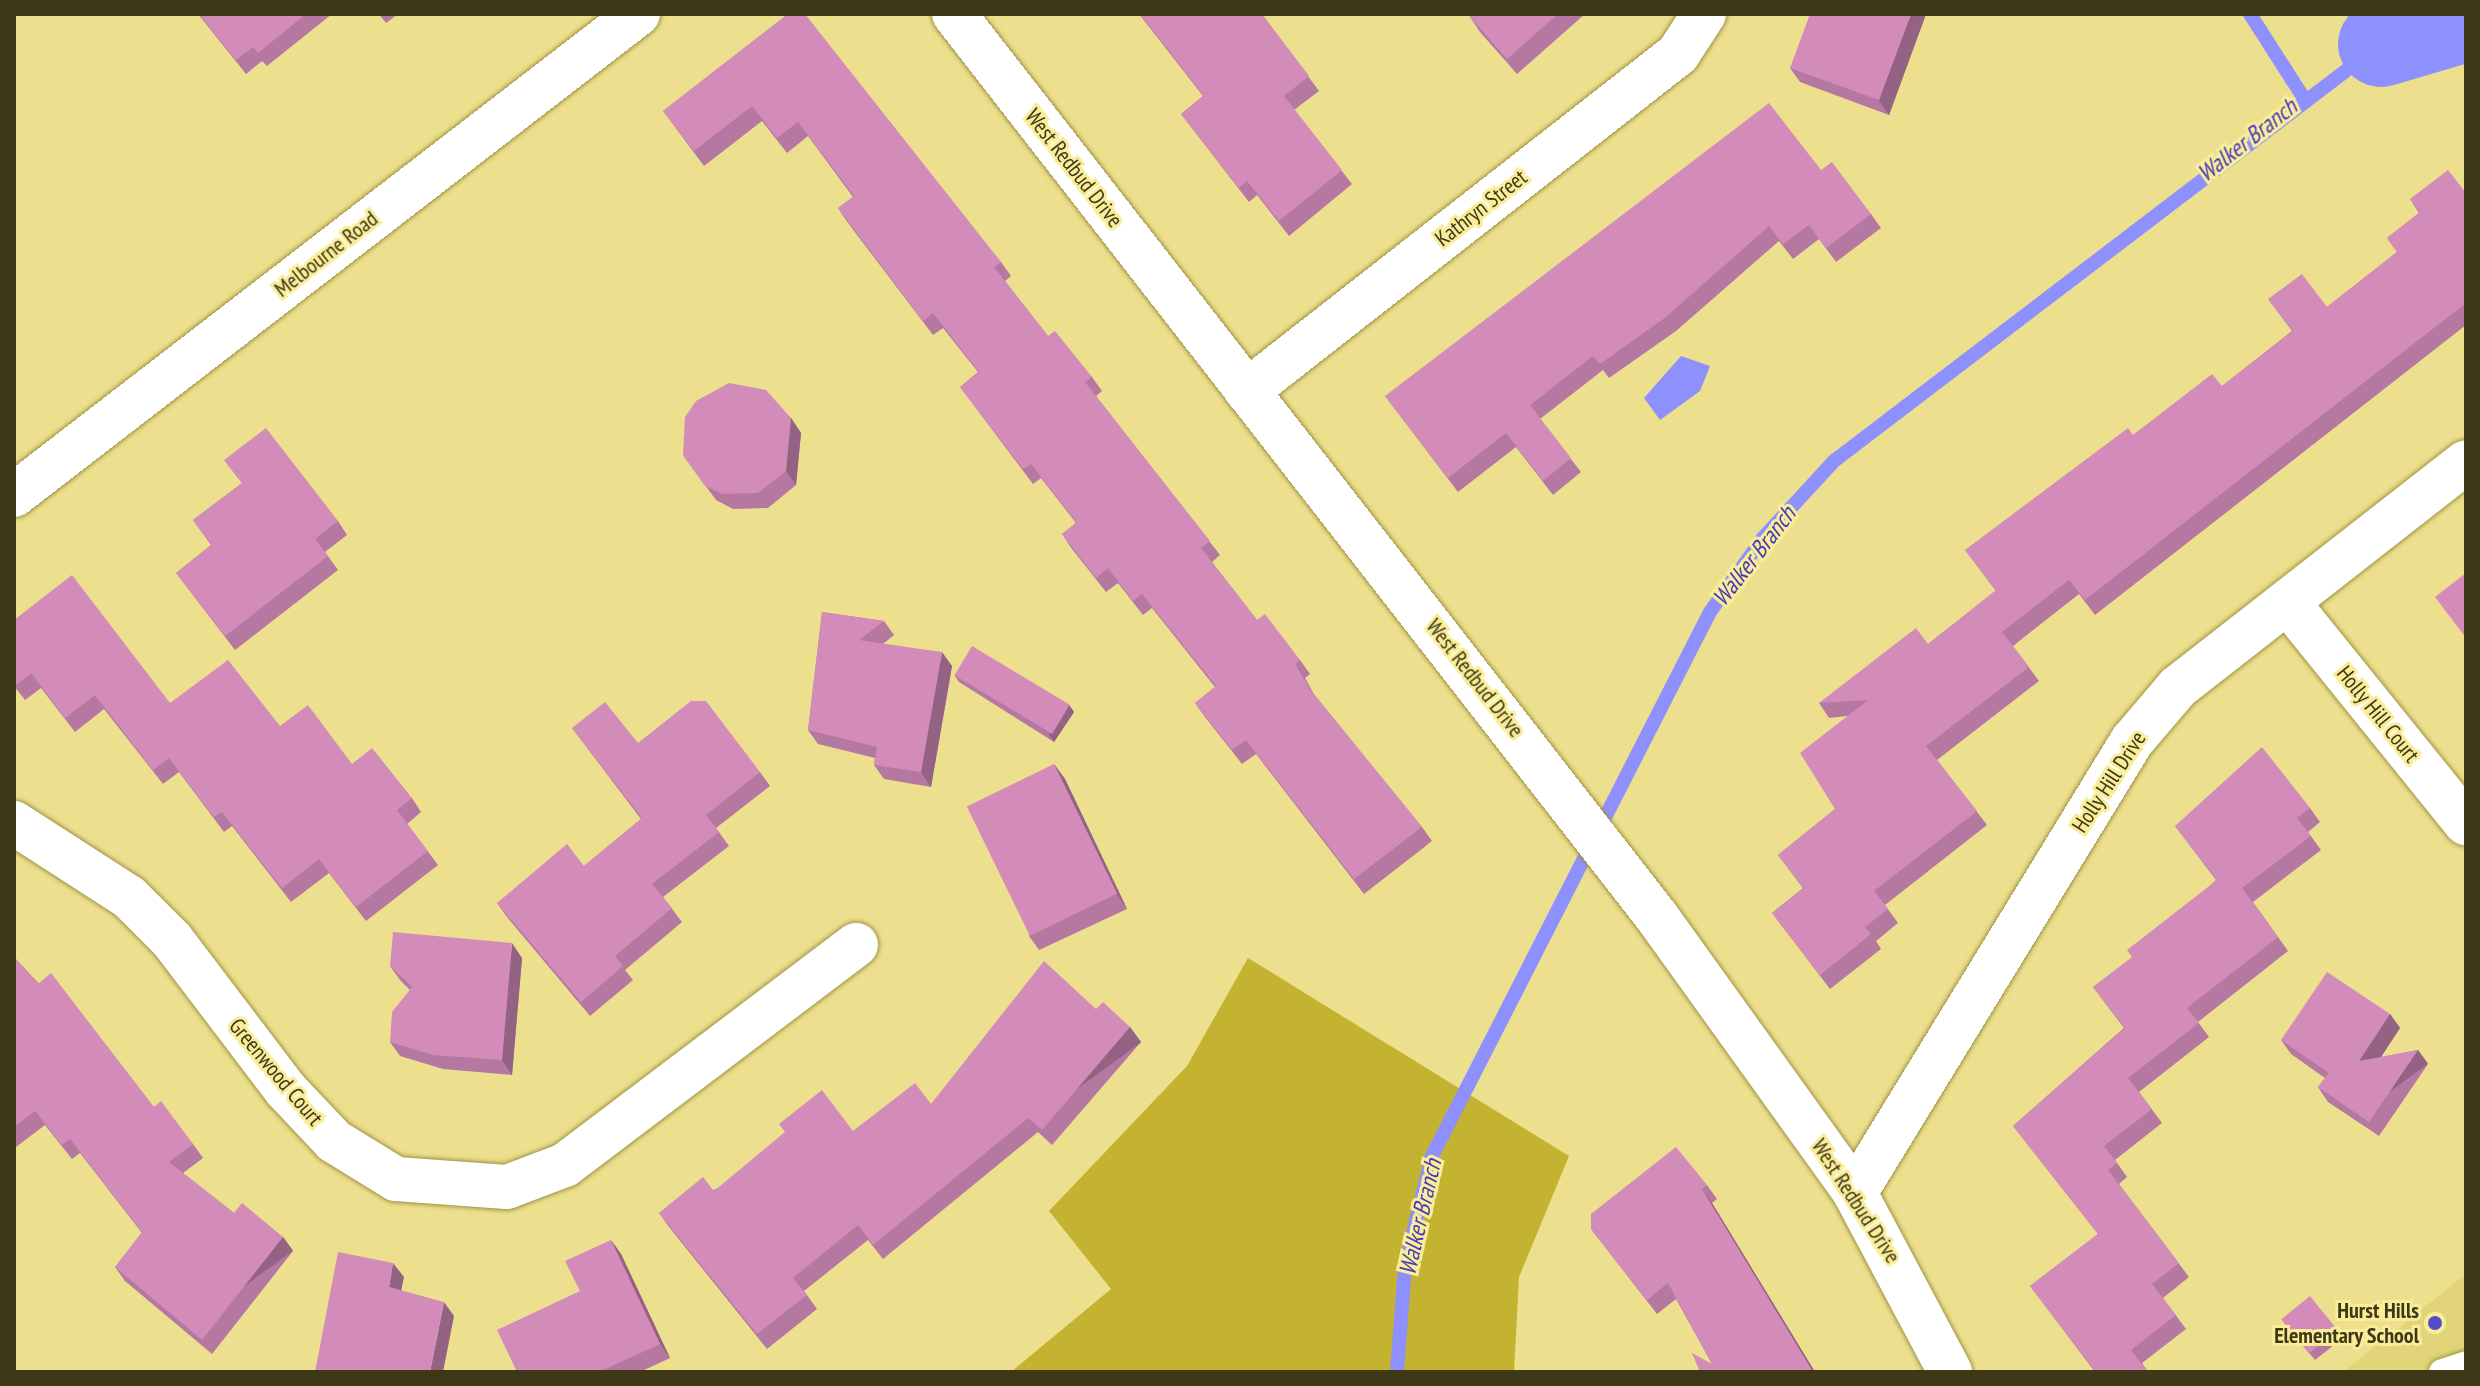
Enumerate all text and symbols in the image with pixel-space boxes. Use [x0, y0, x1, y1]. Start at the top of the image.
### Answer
water label: Walker Branch [2192, 92, 2302, 188]
street label: West Redbud Drive [1020, 104, 1128, 232]
street label: Kathryn Street [1430, 164, 1532, 252]
street label: Melbourne Road [269, 205, 383, 303]
water label: Walker Branch [1706, 501, 1802, 611]
street label: West Redbud Drive [1421, 614, 1529, 742]
street label: Holly Hill Court [2331, 660, 2425, 768]
street label: Holly Hill Drive [2066, 726, 2152, 838]
street label: Greenwood Court [224, 1013, 328, 1131]
street label: West Redbud Drive [1806, 1134, 1906, 1268]
water label: Walker Branch [1393, 1156, 1447, 1278]
place label: Hurst Hills Elementary School [2273, 1297, 2419, 1348]
marker: Hurst Hills Elementary School [2426, 1314, 2444, 1332]

